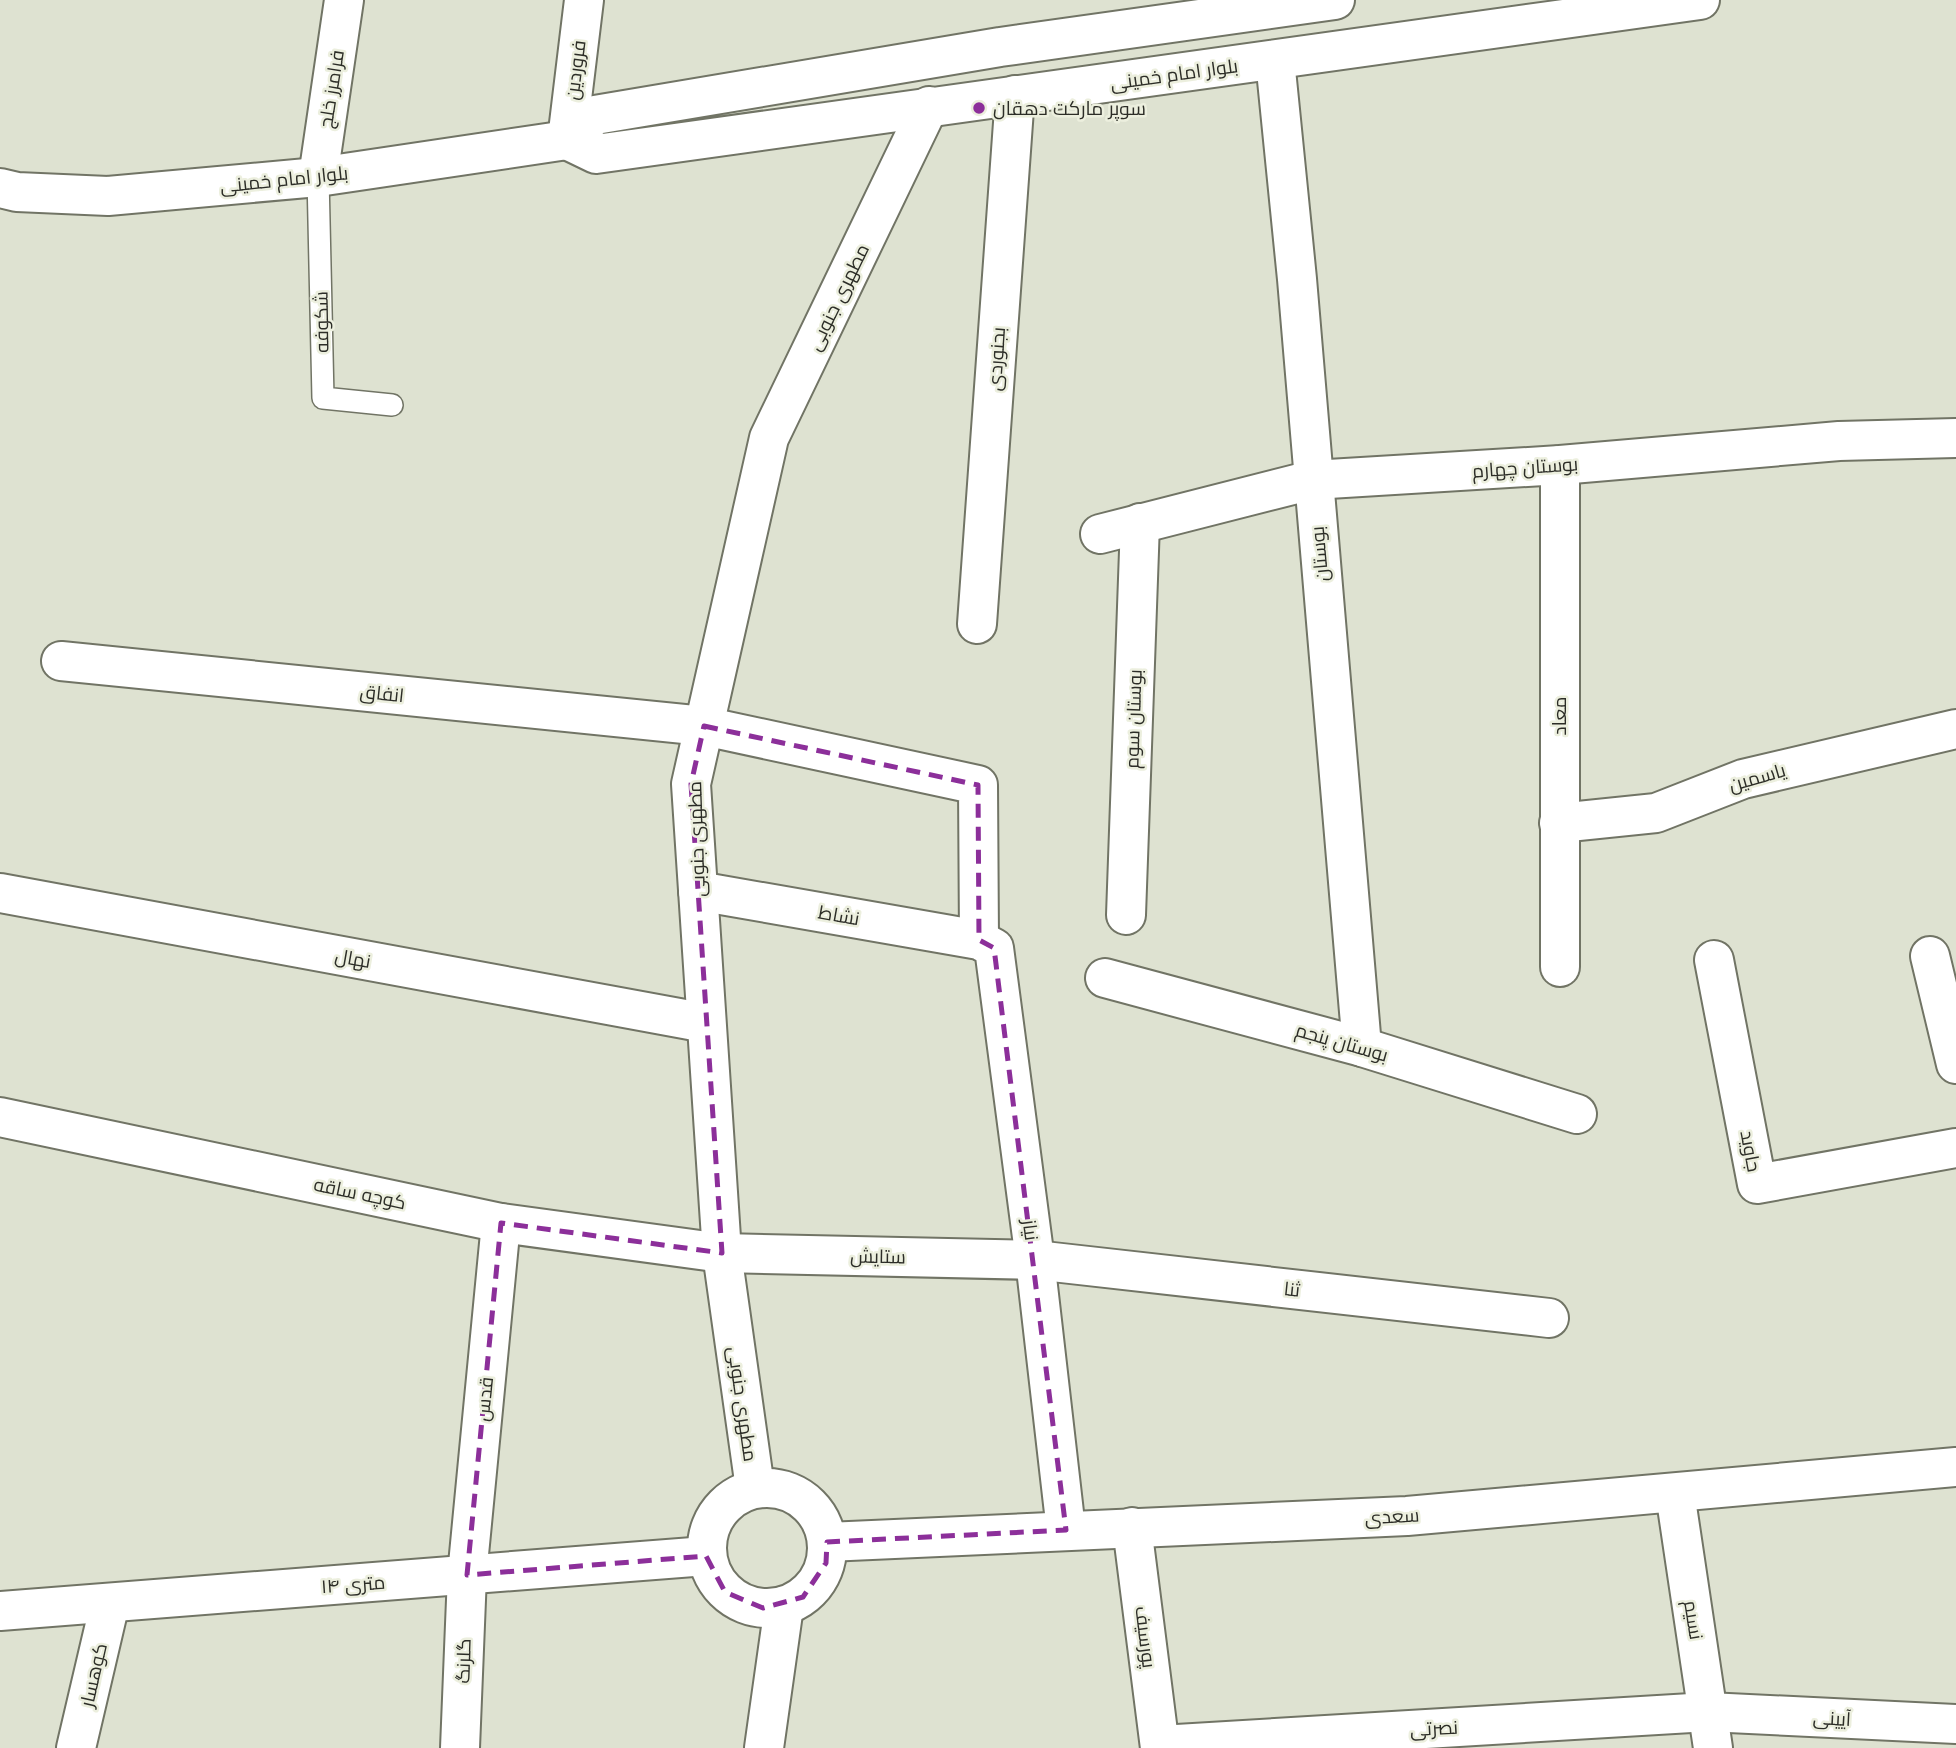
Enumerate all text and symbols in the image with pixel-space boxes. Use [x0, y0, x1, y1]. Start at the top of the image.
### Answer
street label: فروردین [561, 39, 591, 101]
street label: فرامرز خلج [315, 49, 351, 130]
street label: بلوار امام خمینی [1109, 55, 1240, 97]
place label: سوپر مارکت دهقان [993, 98, 1146, 121]
marker: سوپر مارکت دهقان [971, 100, 987, 116]
street label: بلوار امام خمینی [219, 162, 349, 200]
street label: مطهری جنوبی [804, 241, 874, 354]
street label: شکوفه [310, 291, 334, 353]
street label: بجنوردی [984, 326, 1010, 392]
street label: بوستان چهارم [1471, 453, 1579, 485]
street label: بوستان [1307, 525, 1333, 583]
street label: بوستان سوم [1121, 669, 1149, 769]
street label: انفاق [359, 681, 405, 708]
street label: معاد [1549, 696, 1570, 736]
street label: یاسمین [1726, 759, 1788, 797]
street label: مطهری جنوبی [684, 781, 710, 897]
street label: نشاط [817, 902, 861, 929]
street label: نهال [333, 945, 372, 973]
street label: بوستان پنجم [1292, 1019, 1391, 1069]
street label: جاوید [1735, 1129, 1765, 1174]
street label: کوچه ساقه [312, 1173, 408, 1215]
street label: نیاز [1018, 1217, 1042, 1242]
street label: ستایش [850, 1246, 906, 1268]
street label: ثنا [1283, 1278, 1301, 1301]
street label: مطهری جنوبی [723, 1345, 761, 1463]
street label: قدس [472, 1376, 498, 1422]
street label: سعدی [1364, 1505, 1420, 1529]
street label: متری ۱۴ [320, 1572, 386, 1598]
street label: نسیم [1677, 1599, 1707, 1642]
street label: پورسیف [1129, 1605, 1160, 1670]
street label: گلرنگ [452, 1638, 476, 1684]
street label: کوهسار [76, 1641, 112, 1710]
street label: آیینی [1812, 1707, 1852, 1731]
street label: نصرتی [1409, 1717, 1459, 1741]

